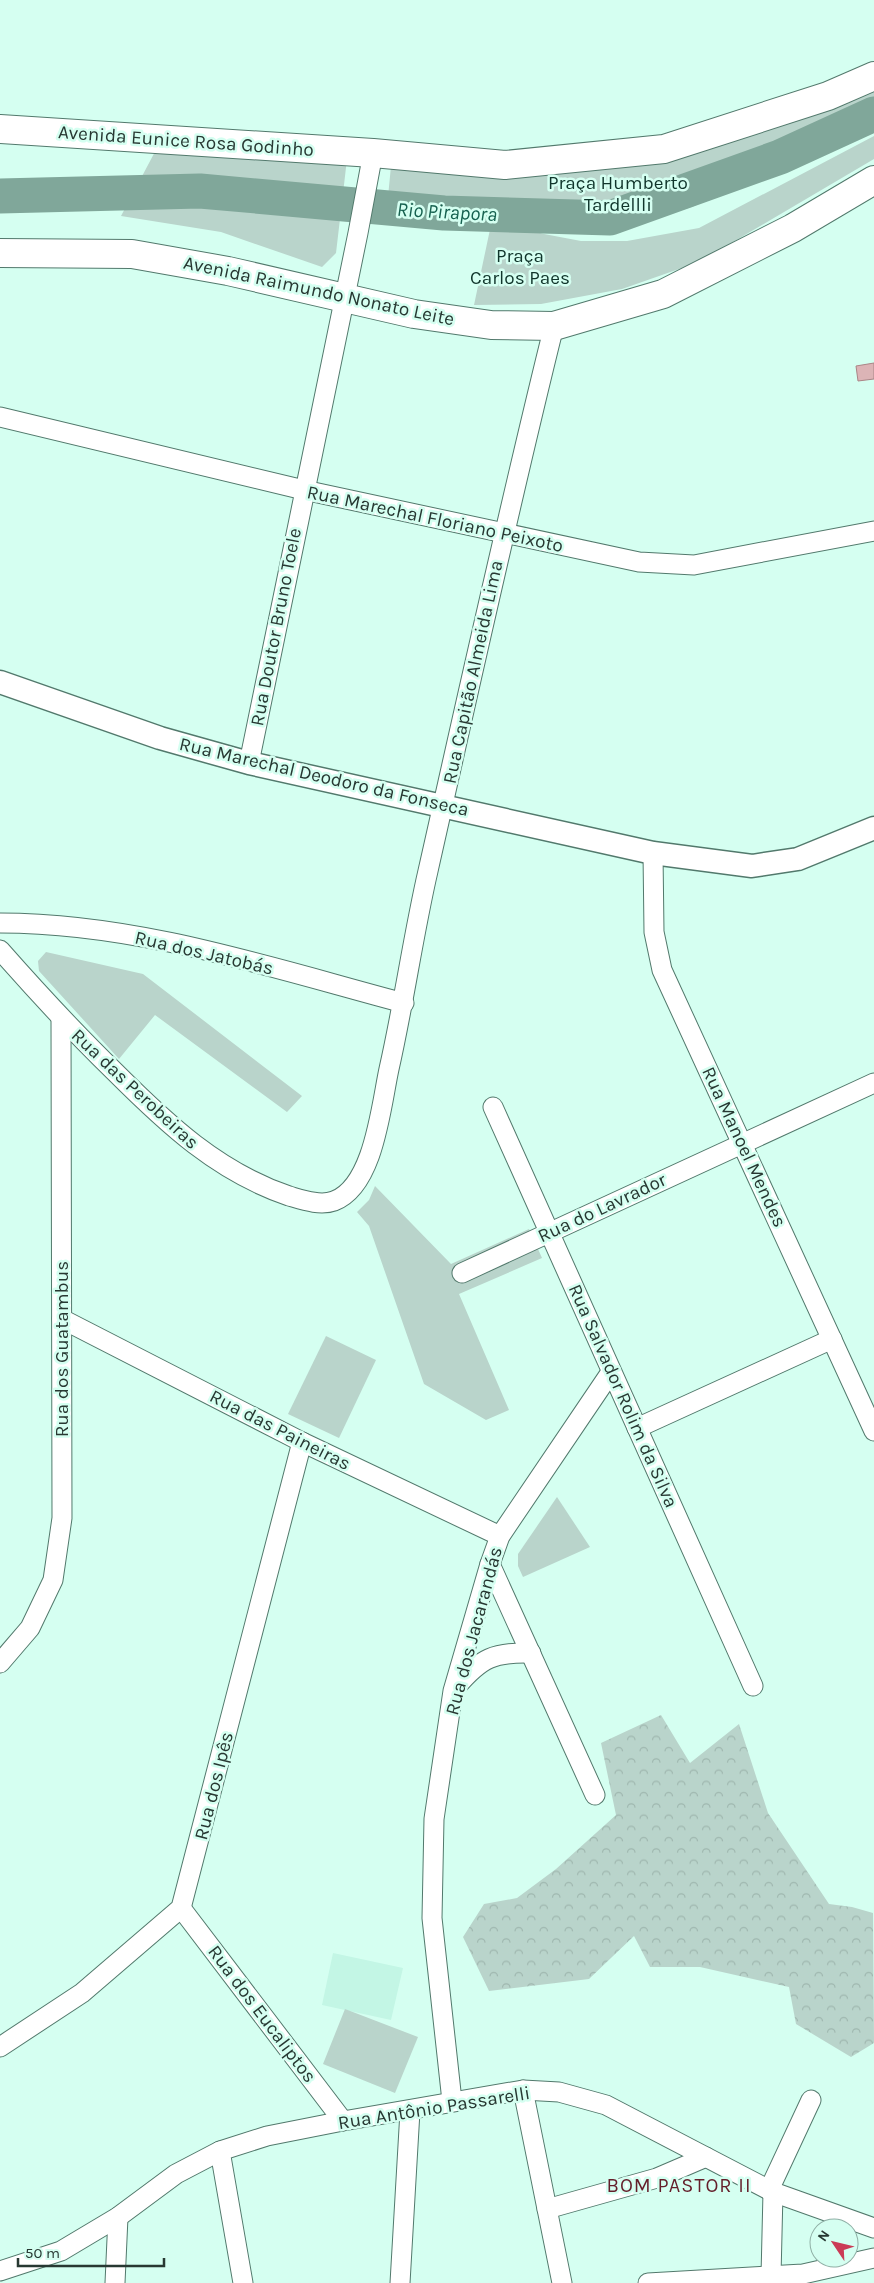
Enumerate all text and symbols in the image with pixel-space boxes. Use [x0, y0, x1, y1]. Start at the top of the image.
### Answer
street label: Avenida Eunice Rosa Godinho [57, 121, 315, 161]
park label: Praça Humberto Tardellli [548, 172, 688, 216]
water label: Rio Pirapora [396, 198, 498, 226]
park label: Praça Carlos Paes [470, 245, 570, 289]
street label: Avenida Raimundo Nonato Leite [182, 252, 456, 330]
street label: Rua Marechal Floriano Peixoto [305, 481, 565, 557]
street label: Rua Doutor Bruno Toele [246, 526, 306, 728]
street label: Rua Capitão Almeida Lima [439, 558, 507, 786]
street label: Rua Marechal Deodoro da Fonseca [177, 733, 471, 821]
street label: Rua dos Jatobás [133, 926, 275, 980]
street label: Rua das Perobeiras [67, 1024, 203, 1154]
street label: Rua Manoel Mendes [697, 1063, 791, 1231]
street label: Rua do Lavrador [534, 1169, 670, 1247]
street label: Rua dos Guatambus [51, 1261, 73, 1437]
street label: Rua Salvador Rolim da Silva [564, 1281, 682, 1511]
street label: Rua das Paineiras [206, 1385, 354, 1475]
street label: Rua dos Jacarandás [441, 1545, 507, 1717]
street label: Rua dos Ipês [190, 1730, 238, 1842]
street label: Rua dos Eucaliptos [203, 1941, 321, 2087]
street label: Rua Antônio Passarelli [336, 2082, 532, 2134]
district label: BOM PASTOR II [606, 2174, 752, 2197]
north arrow [809, 2218, 859, 2268]
text: N [814, 2227, 834, 2245]
scale bar [18, 2236, 164, 2268]
text: 50 m [25, 2244, 60, 2262]

